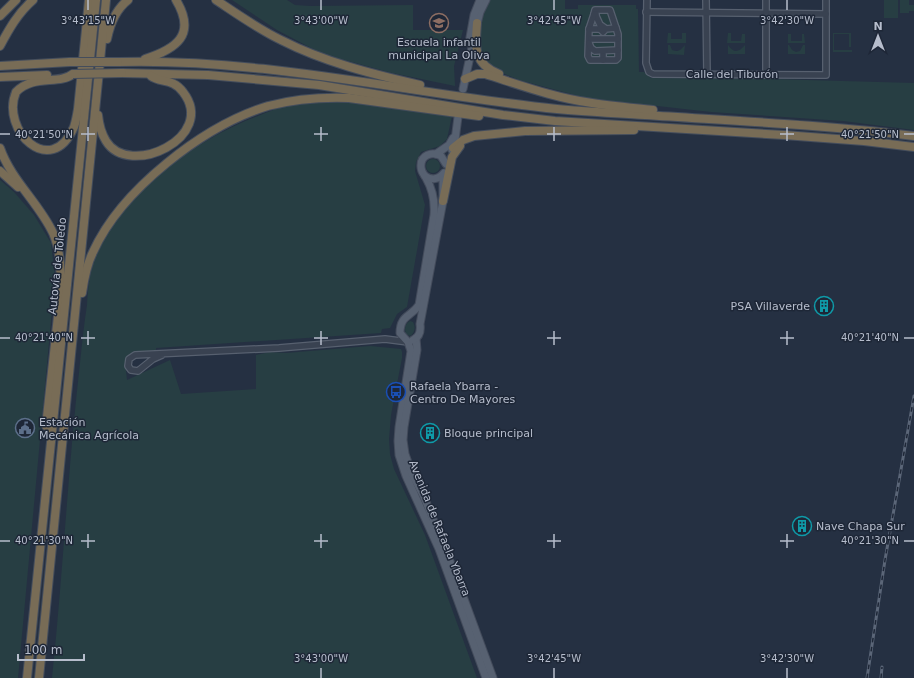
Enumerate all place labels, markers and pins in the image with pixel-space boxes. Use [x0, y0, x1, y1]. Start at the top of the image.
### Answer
school or university icon: Escuela infantil municipal La Oliva [428, 12, 450, 34]
place label: Escuela infantil municipal La Oliva [388, 36, 490, 62]
building icon: PSA Villaverde [813, 295, 835, 317]
place label: PSA Villaverde [731, 300, 810, 313]
place label: Rafaela Ybarra - Centro De Mayores [410, 380, 515, 406]
bus stop icon: Rafaela Ybarra - Centro De Mayores [385, 381, 407, 403]
place label: Estación Mecánica Agrícola [39, 416, 139, 442]
public building icon: Estación Mecánica Agrícola [14, 417, 36, 439]
building icon: Bloque principal [419, 422, 441, 444]
place label: Bloque principal [444, 427, 533, 440]
building icon: Nave Chapa Sur [791, 515, 813, 537]
place label: Nave Chapa Sur [816, 520, 905, 533]

